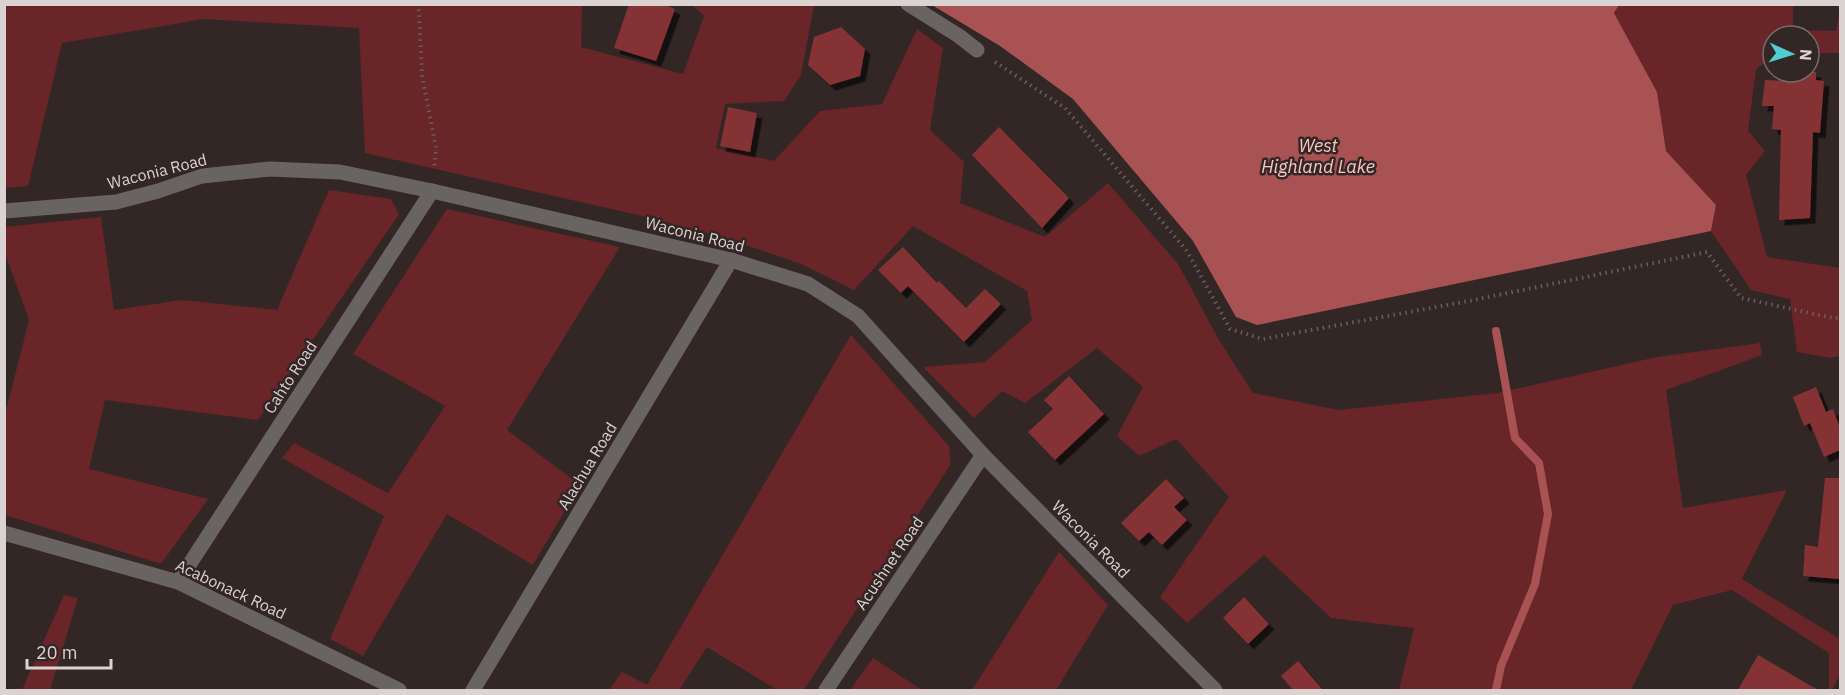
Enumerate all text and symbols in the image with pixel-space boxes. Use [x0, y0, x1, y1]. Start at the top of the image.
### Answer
north arrow [1761, 24, 1821, 84]
text: N [1796, 49, 1816, 62]
water label: West Highland Lake [1261, 134, 1375, 178]
street label: Waconia Road [105, 149, 209, 193]
street label: Waconia Road [643, 212, 747, 256]
street label: Cahto Road [259, 337, 321, 417]
street label: Alachua Road [553, 419, 621, 513]
street label: Waconia Road [1048, 496, 1134, 582]
street label: Acushnet Road [850, 513, 928, 613]
street label: Acabonack Road [173, 555, 289, 623]
scale bar [27, 632, 111, 670]
text: 20 m [36, 641, 78, 664]

